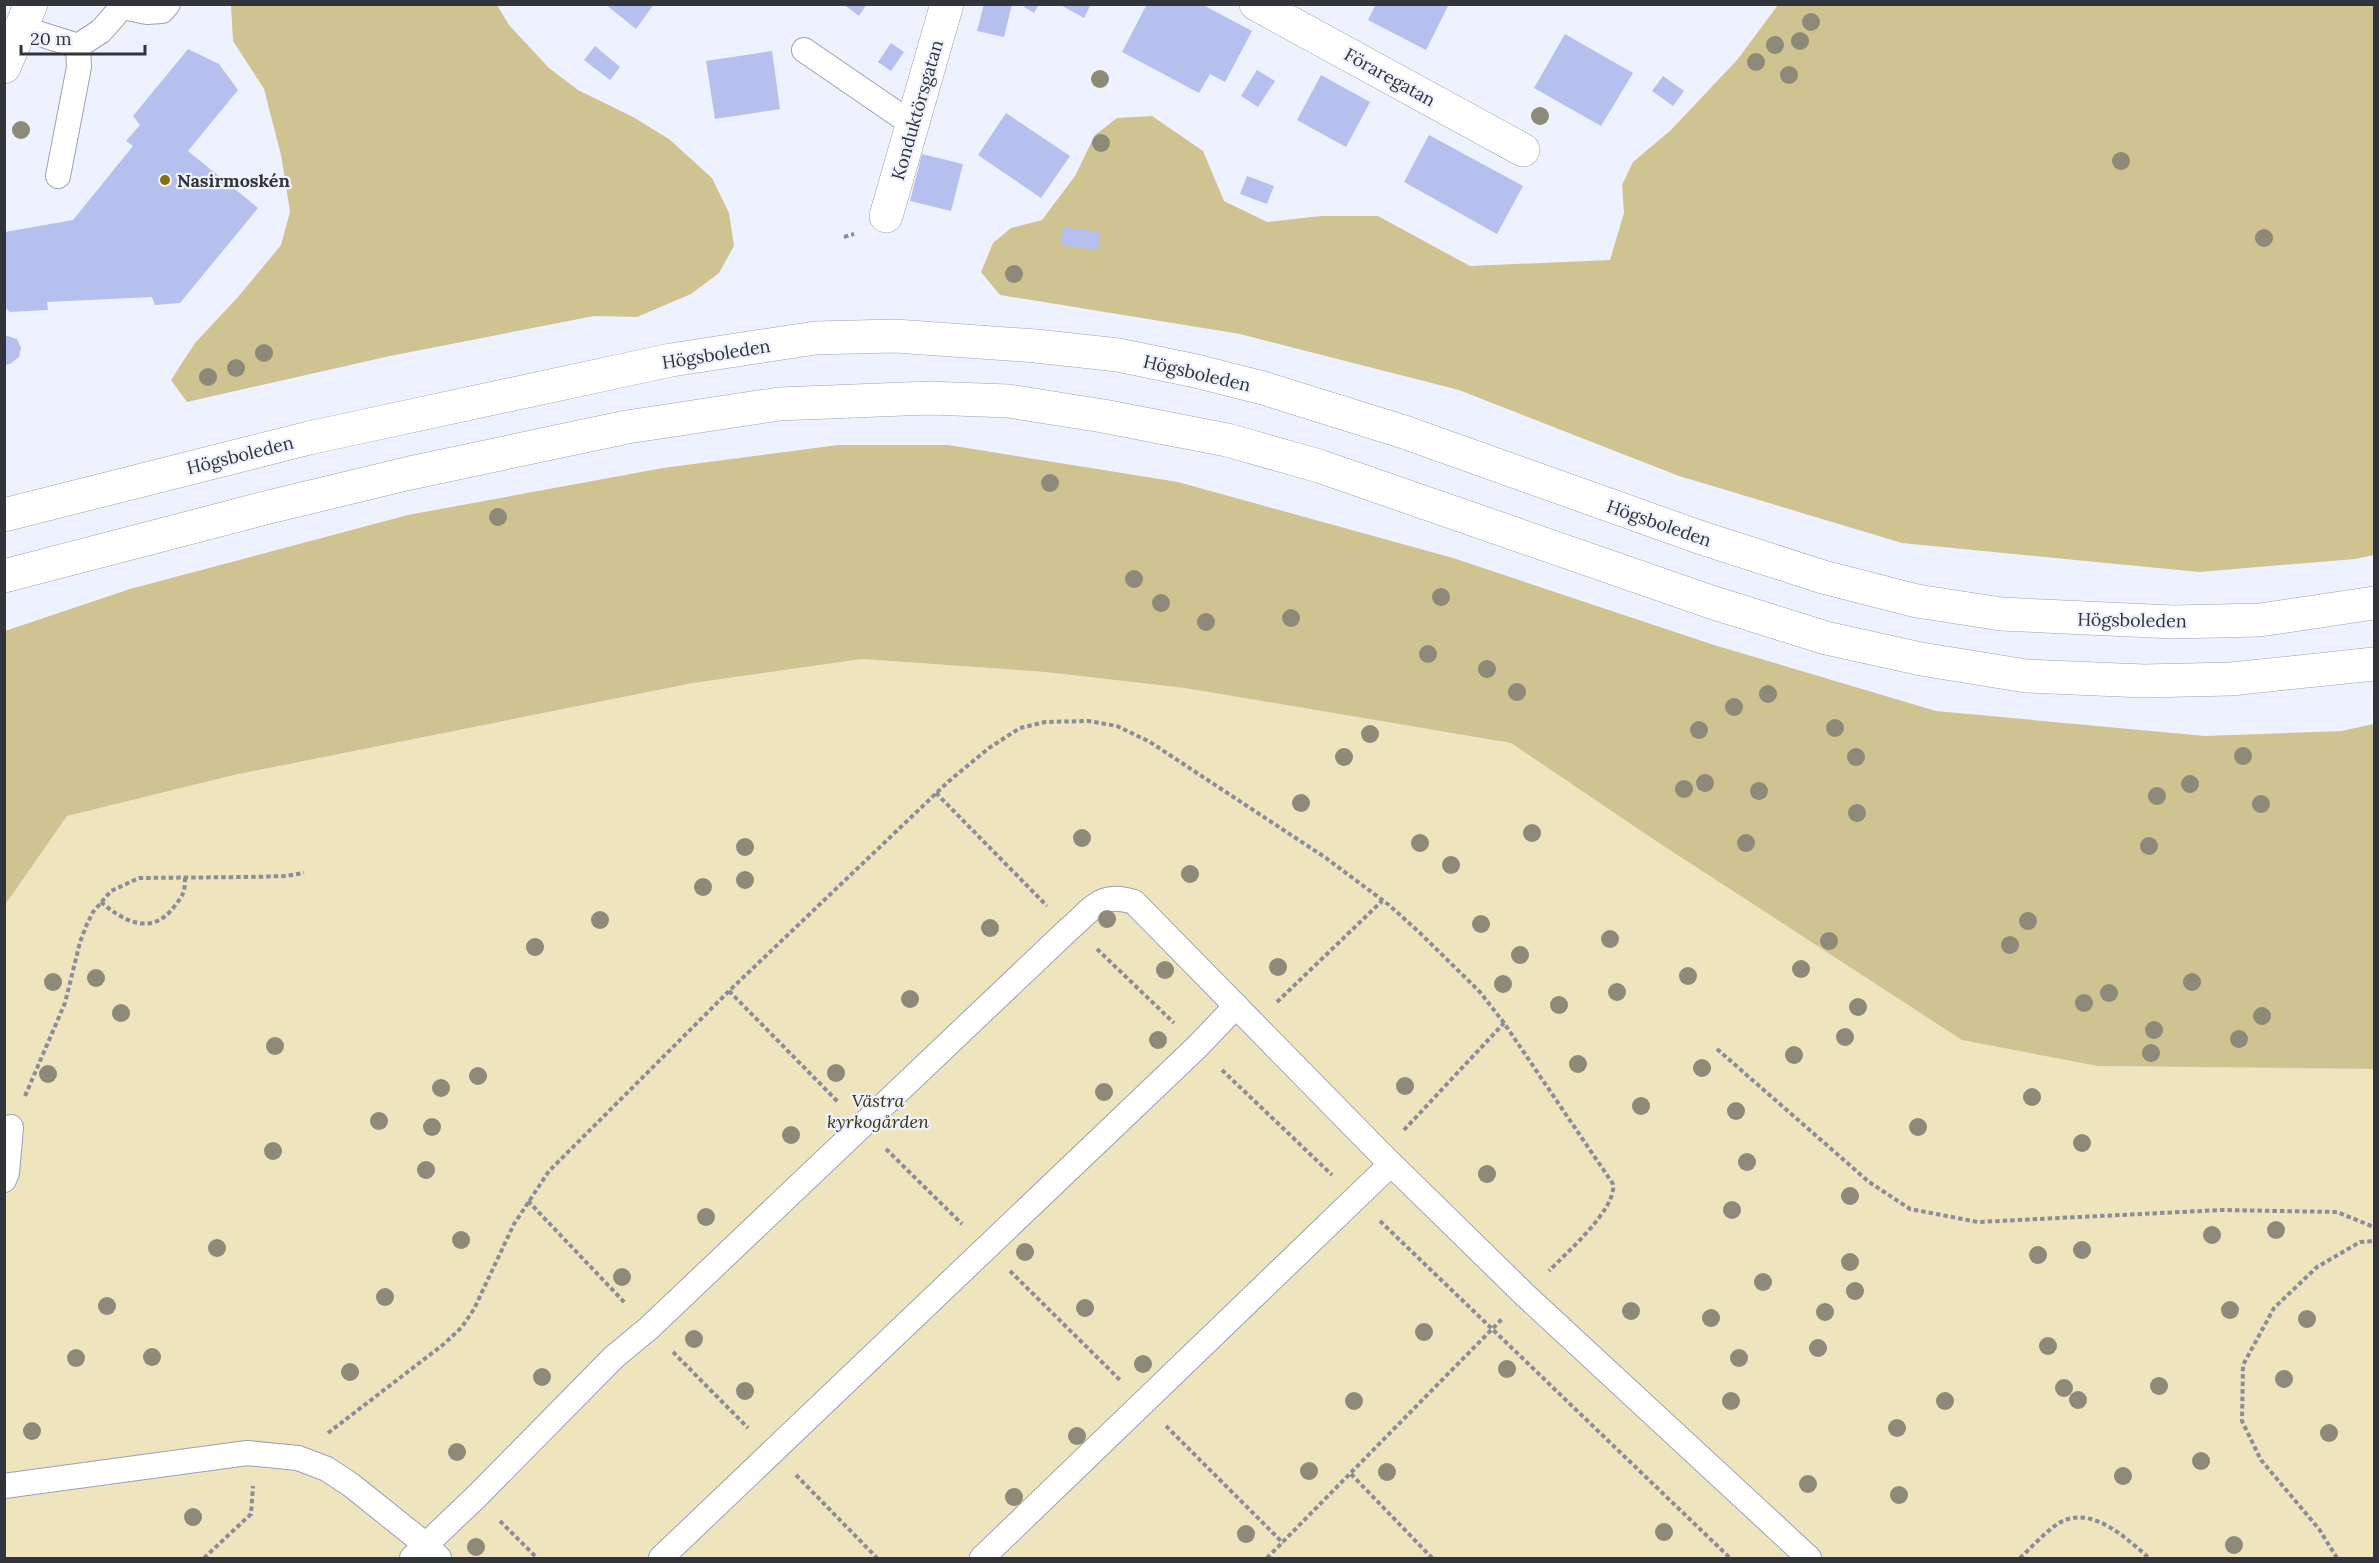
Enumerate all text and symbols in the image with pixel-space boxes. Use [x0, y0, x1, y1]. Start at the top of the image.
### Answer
scale bar [21, 18, 146, 56]
text: 20 m [30, 27, 72, 50]
street label: Konduktörsgatan [886, 37, 948, 183]
street label: Föraregatan [1340, 43, 1440, 112]
place label: Nasirmoskén [177, 169, 291, 192]
marker: Nasirmoskén [158, 173, 172, 187]
street label: Högsboleden [660, 334, 772, 374]
street label: Högsboleden [1141, 349, 1253, 397]
street label: Högsboleden [184, 431, 296, 479]
street label: Högsboleden [1603, 494, 1715, 552]
street label: Högsboleden [2077, 608, 2187, 632]
park label: Västra kyrkogården [827, 1089, 929, 1133]

